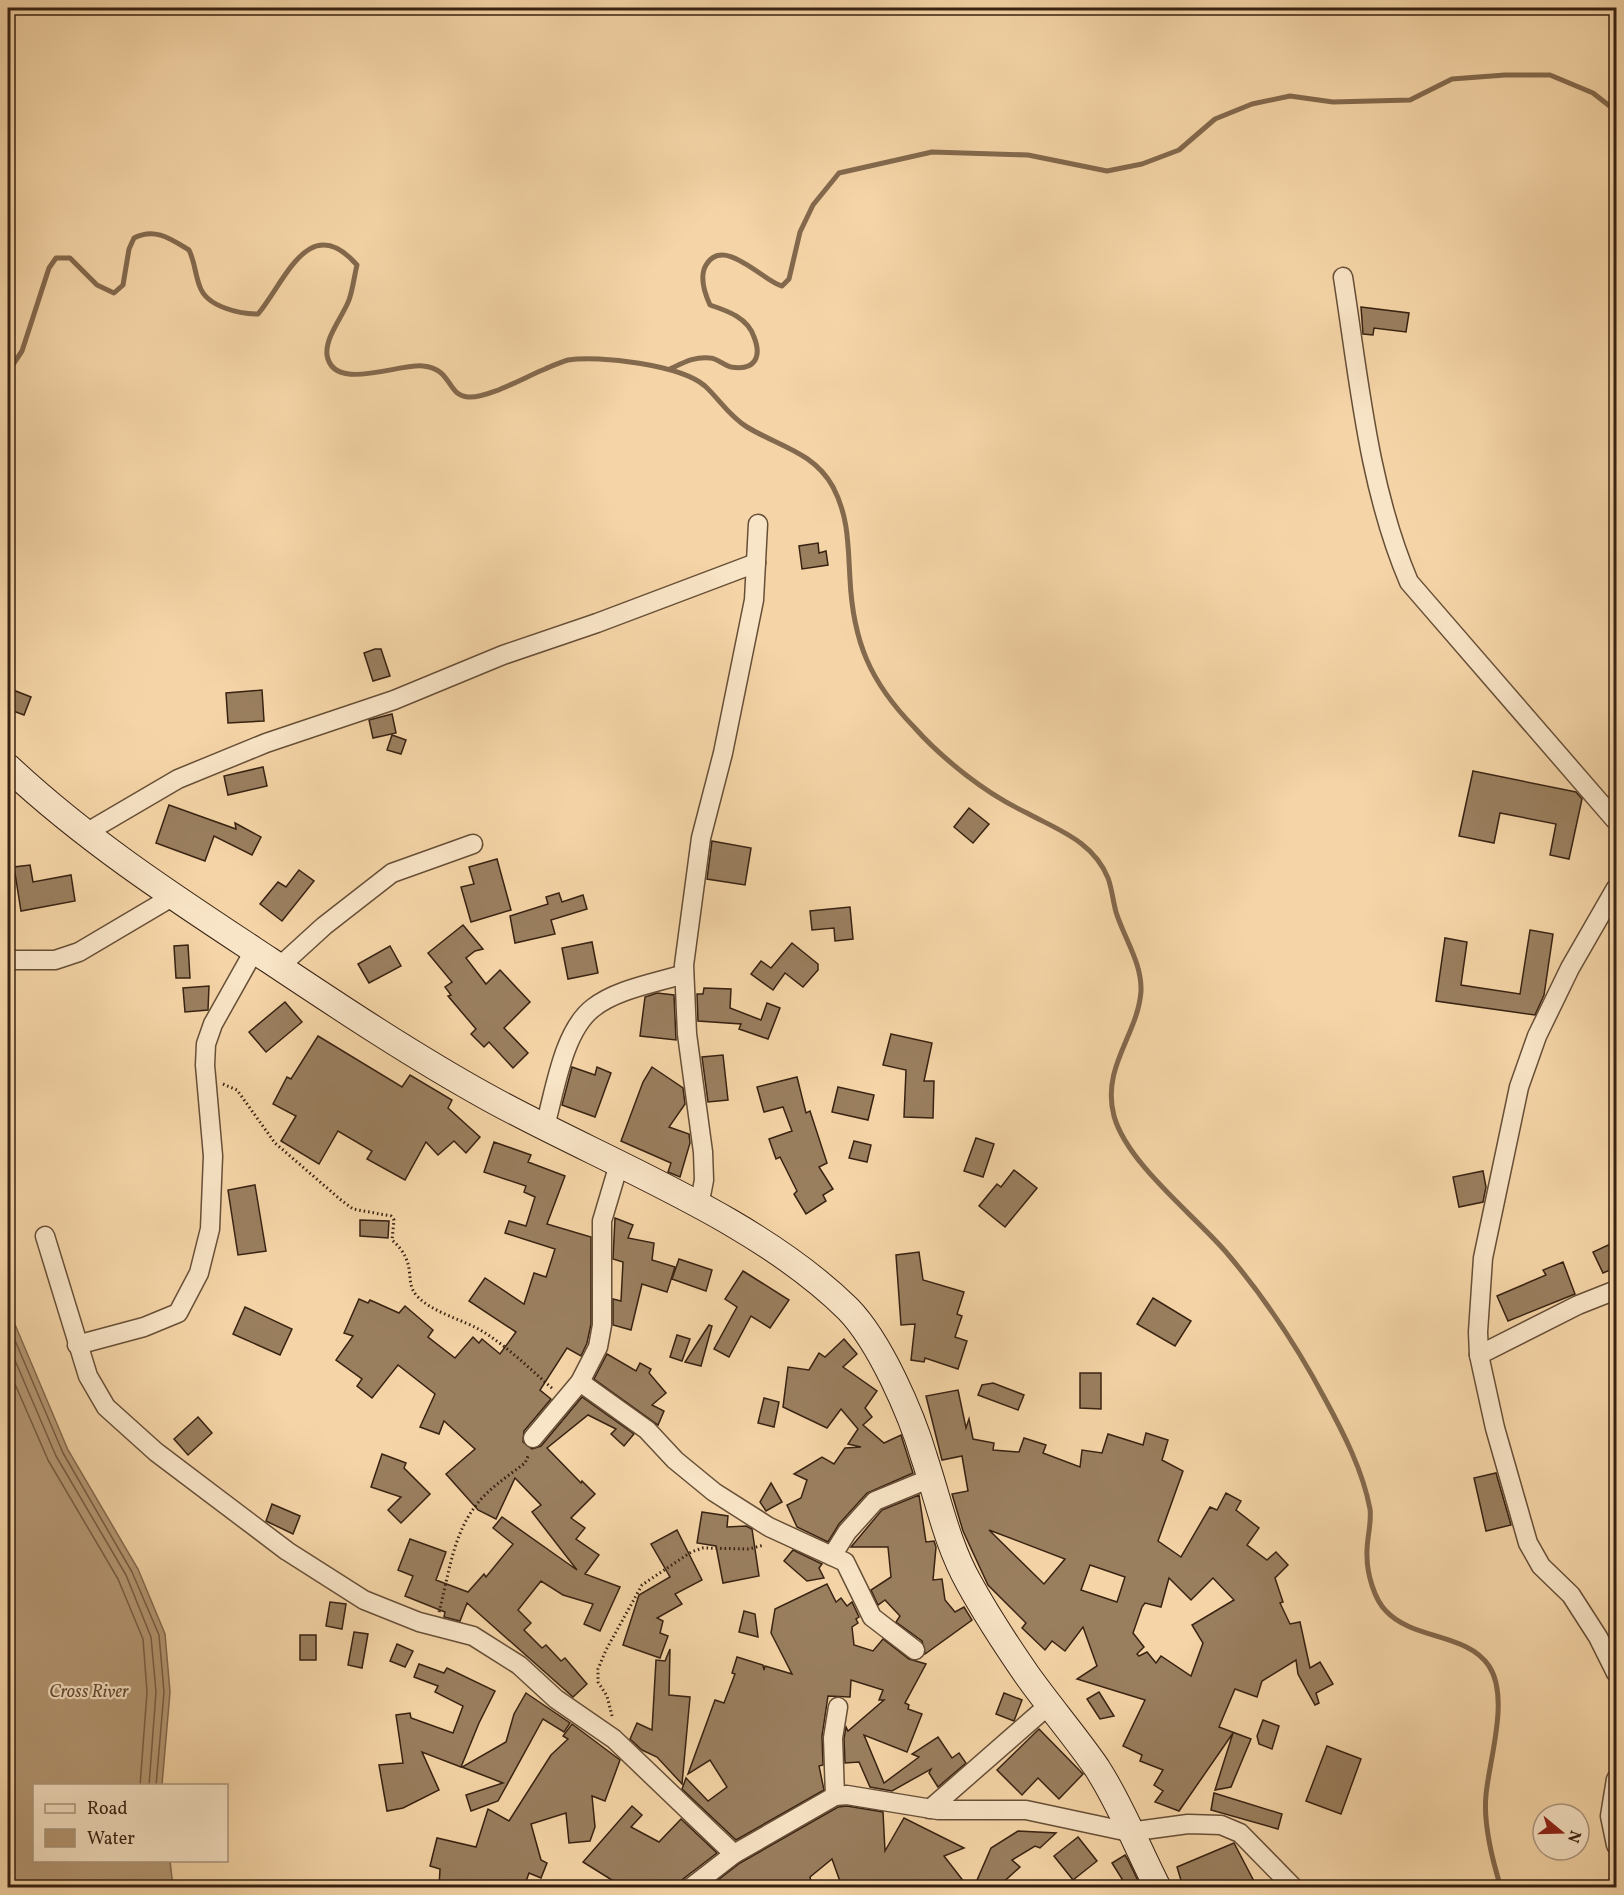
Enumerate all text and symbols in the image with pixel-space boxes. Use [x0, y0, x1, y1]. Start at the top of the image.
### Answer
water label: Cross River [49, 1680, 129, 1705]
legend [33, 1784, 228, 1862]
text: Road [87, 1797, 128, 1822]
north arrow [1531, 1802, 1591, 1862]
text: Water [87, 1827, 135, 1852]
text: N [1561, 1827, 1586, 1846]

